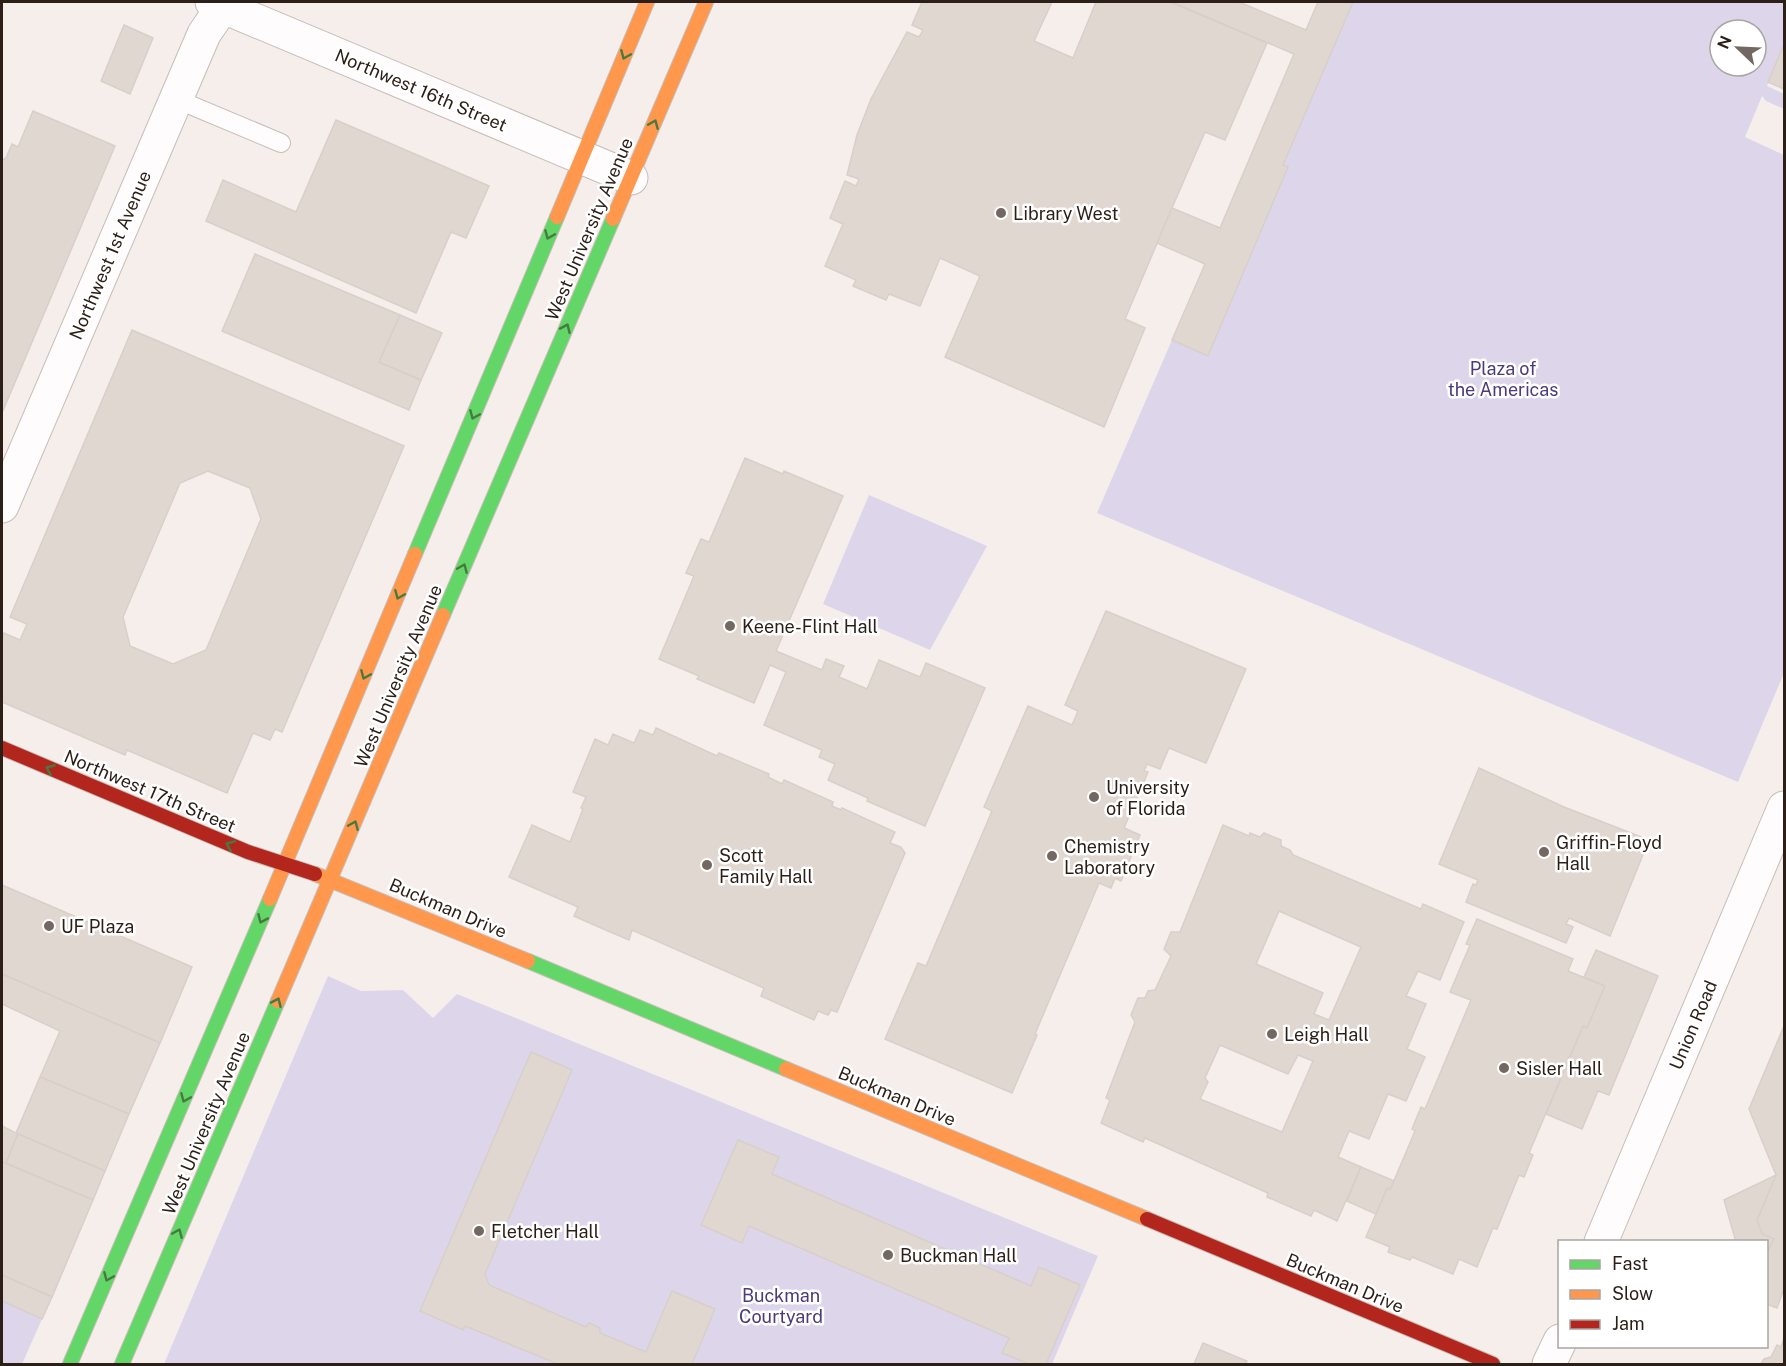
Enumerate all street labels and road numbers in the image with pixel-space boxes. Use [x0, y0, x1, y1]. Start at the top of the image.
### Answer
street label: Northwest 16th Street [332, 44, 510, 136]
street label: West University Avenue [541, 134, 637, 324]
street label: Northwest 1st Avenue [65, 168, 155, 342]
street label: West University Avenue [350, 581, 446, 771]
street label: Northwest 17th Street [61, 745, 239, 837]
street label: Buckman Drive [386, 874, 510, 942]
street label: Union Road [1665, 977, 1721, 1073]
street label: West University Avenue [158, 1028, 254, 1218]
street label: Buckman Drive [835, 1062, 959, 1130]
street label: Buckman Drive [1283, 1249, 1407, 1317]

